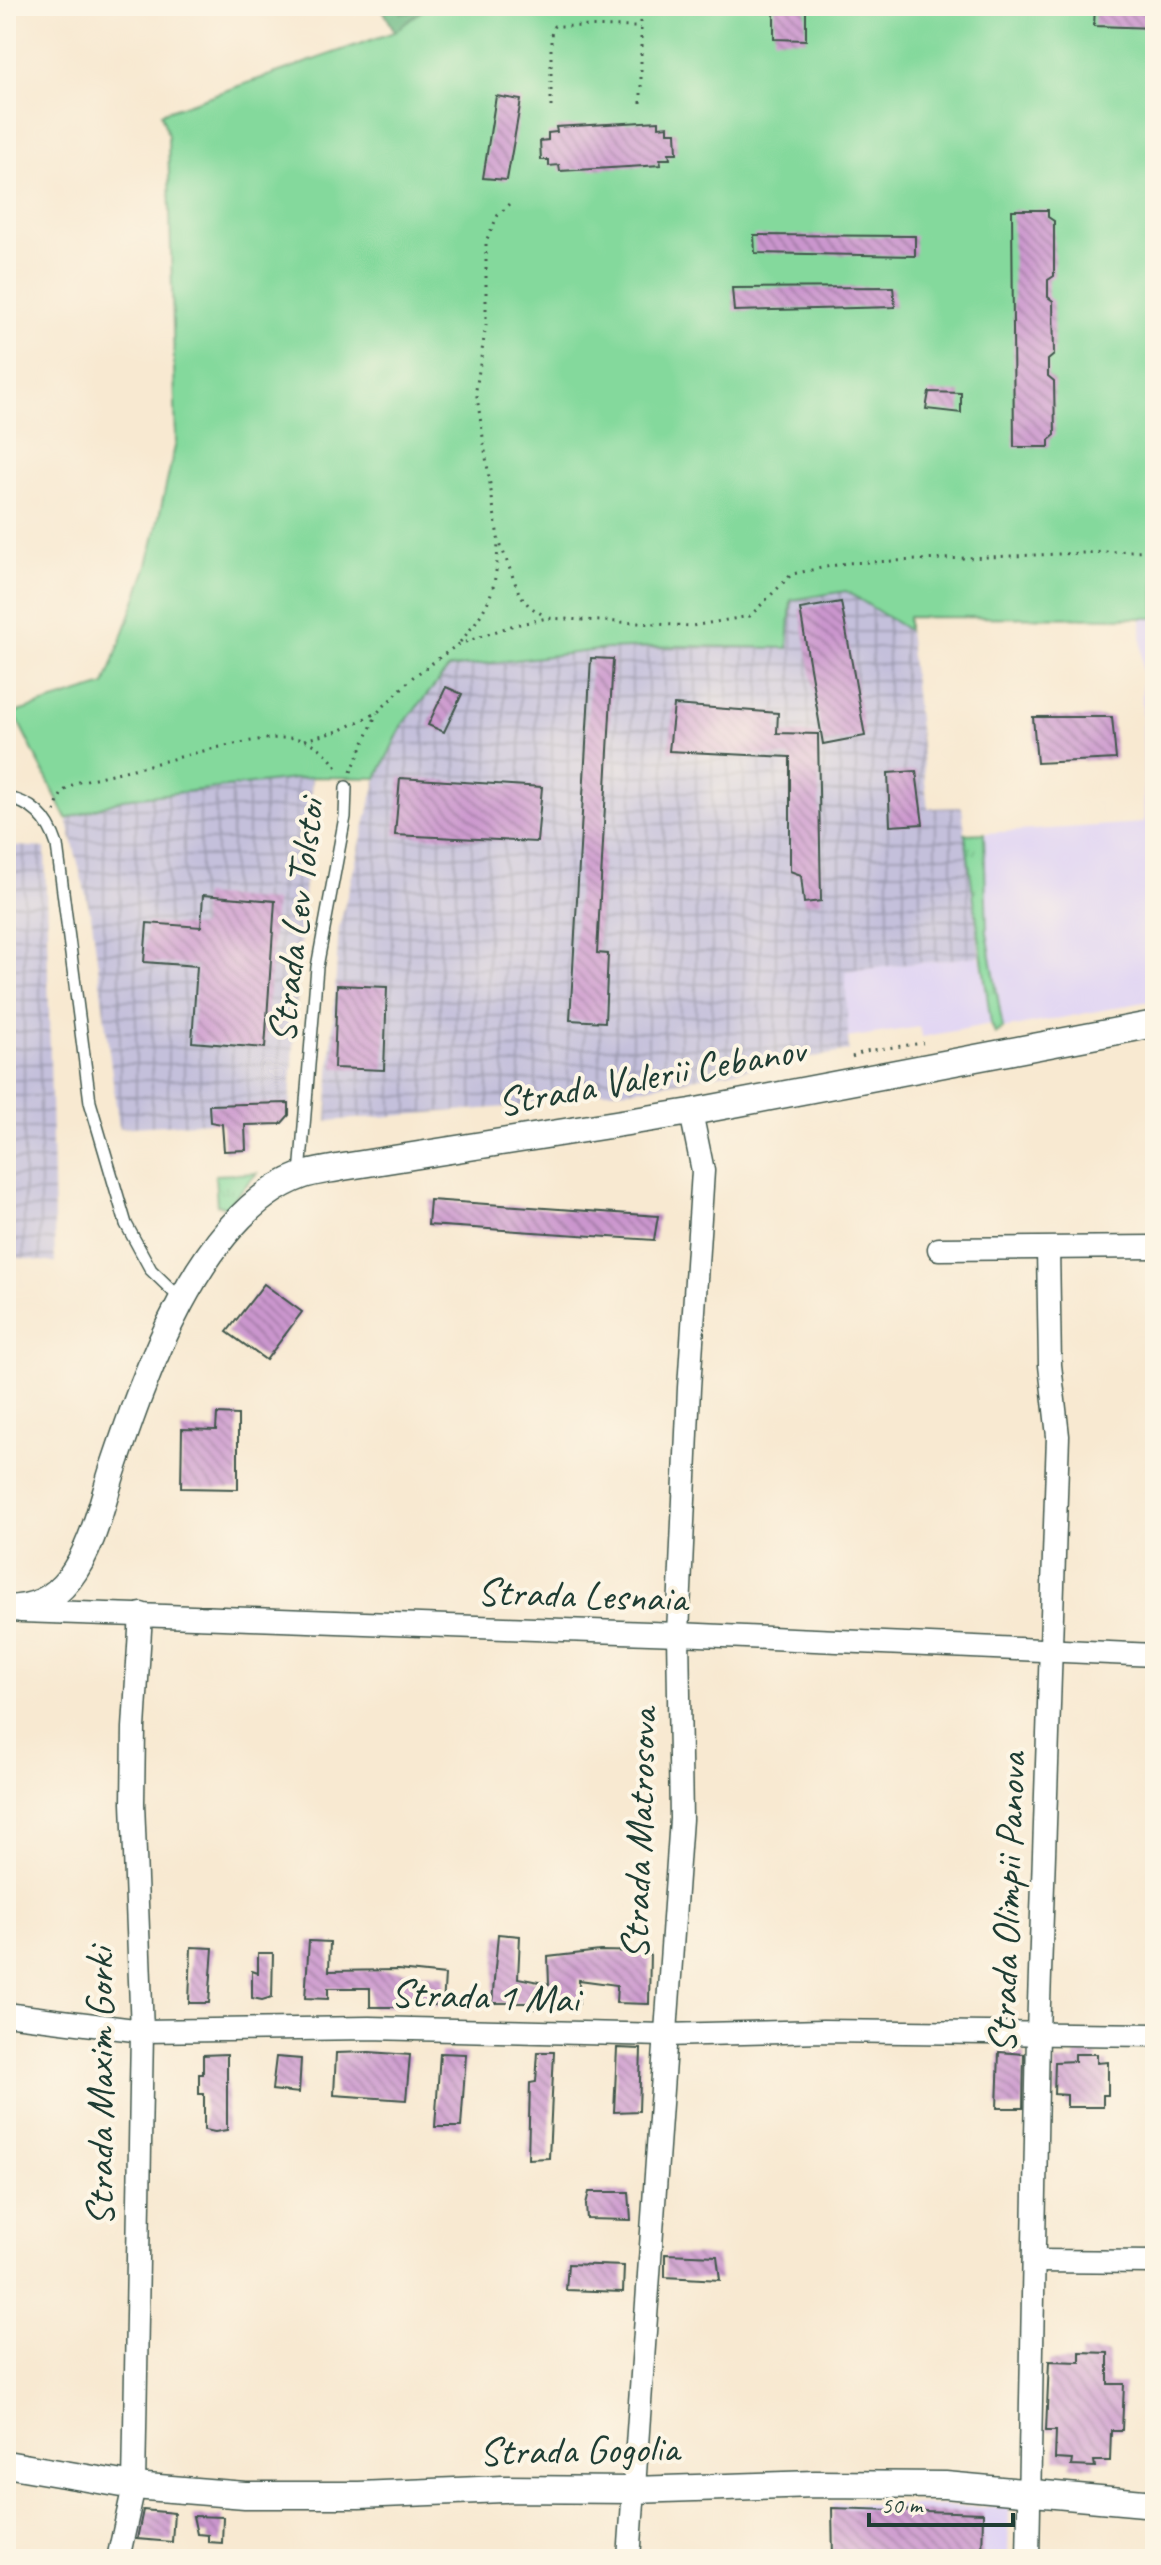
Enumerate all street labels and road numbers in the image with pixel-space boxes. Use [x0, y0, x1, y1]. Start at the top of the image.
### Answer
street label: Strada Lev Tolstoi [256, 792, 336, 1046]
street label: Strada Valerii Cebanov [494, 1024, 811, 1128]
street label: Strada Lesnaia [476, 1566, 691, 1624]
street label: Strada Matrosova [610, 1704, 668, 1960]
street label: Strada Olimpii Panova [977, 1749, 1037, 2054]
street label: Strada Maxim Gorki [75, 1943, 125, 2226]
street label: Strada 1 Mai [390, 1968, 584, 2024]
street label: Strada Gogolia [479, 2423, 683, 2477]

